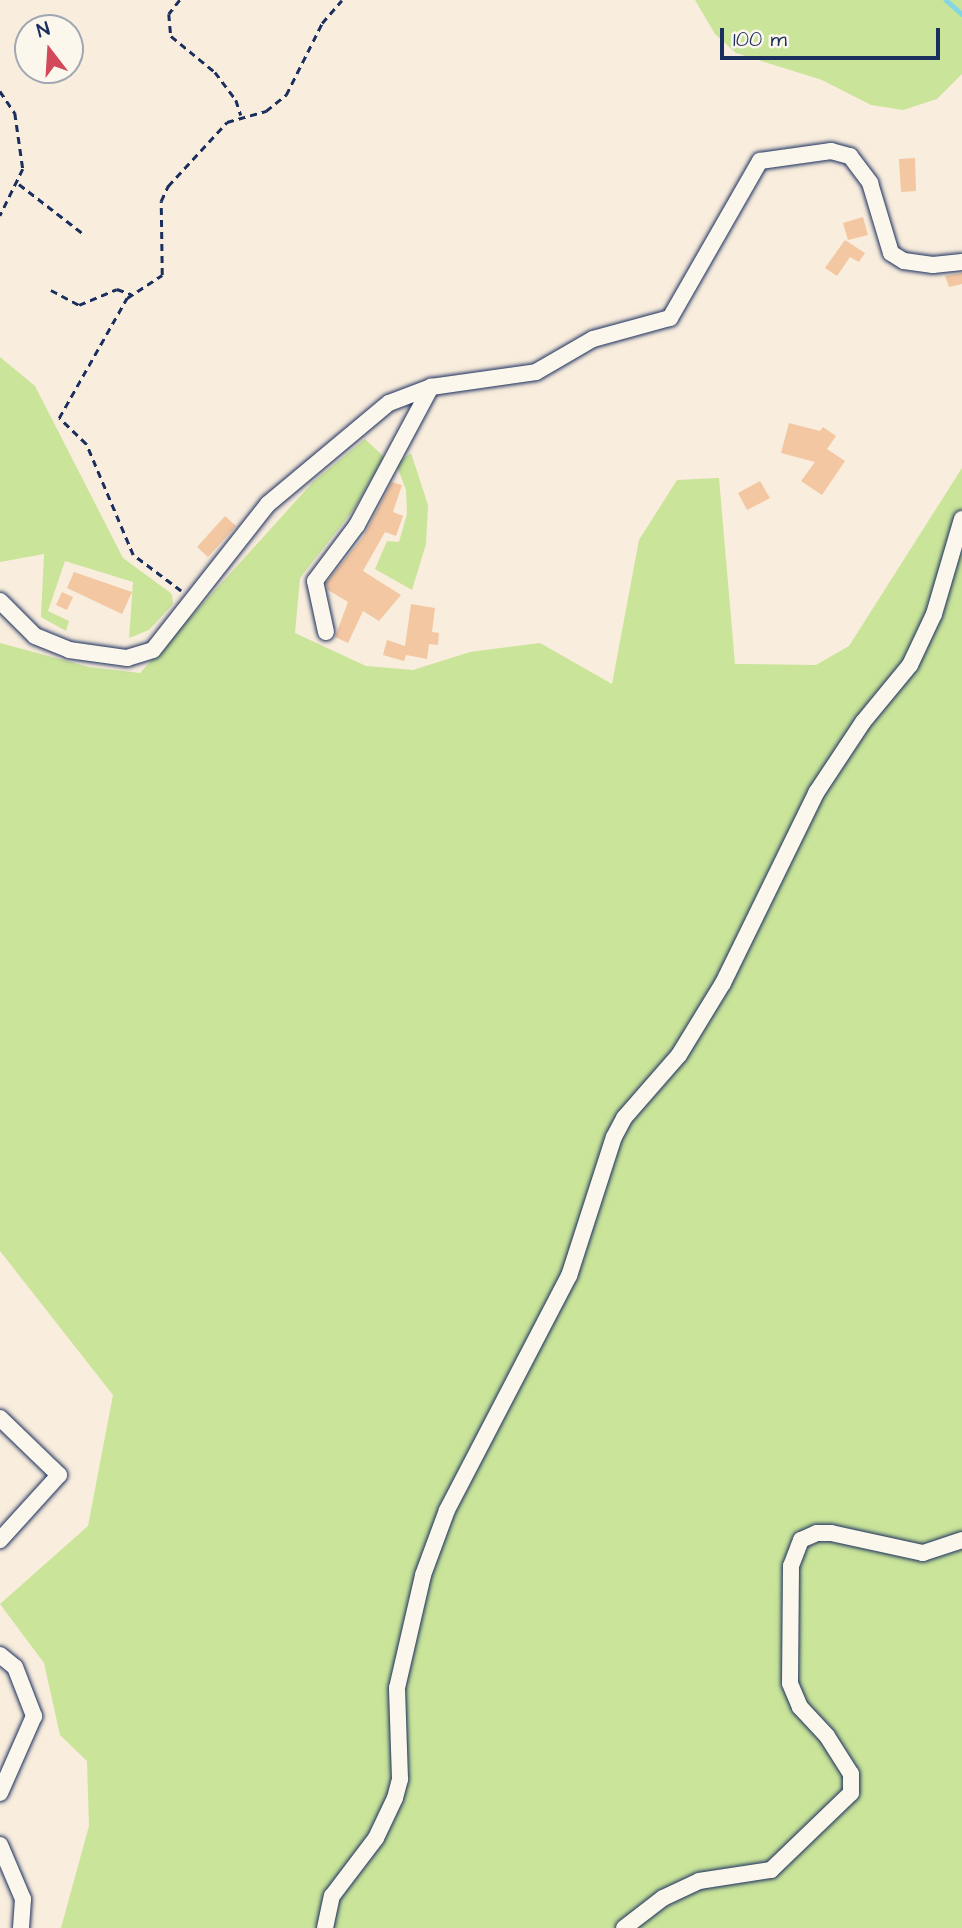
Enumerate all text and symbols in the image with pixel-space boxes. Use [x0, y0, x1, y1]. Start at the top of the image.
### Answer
north arrow [14, 14, 84, 84]
scale bar [724, 14, 944, 58]
text: N [34, 16, 53, 45]
text: 100 m [733, 25, 787, 54]

